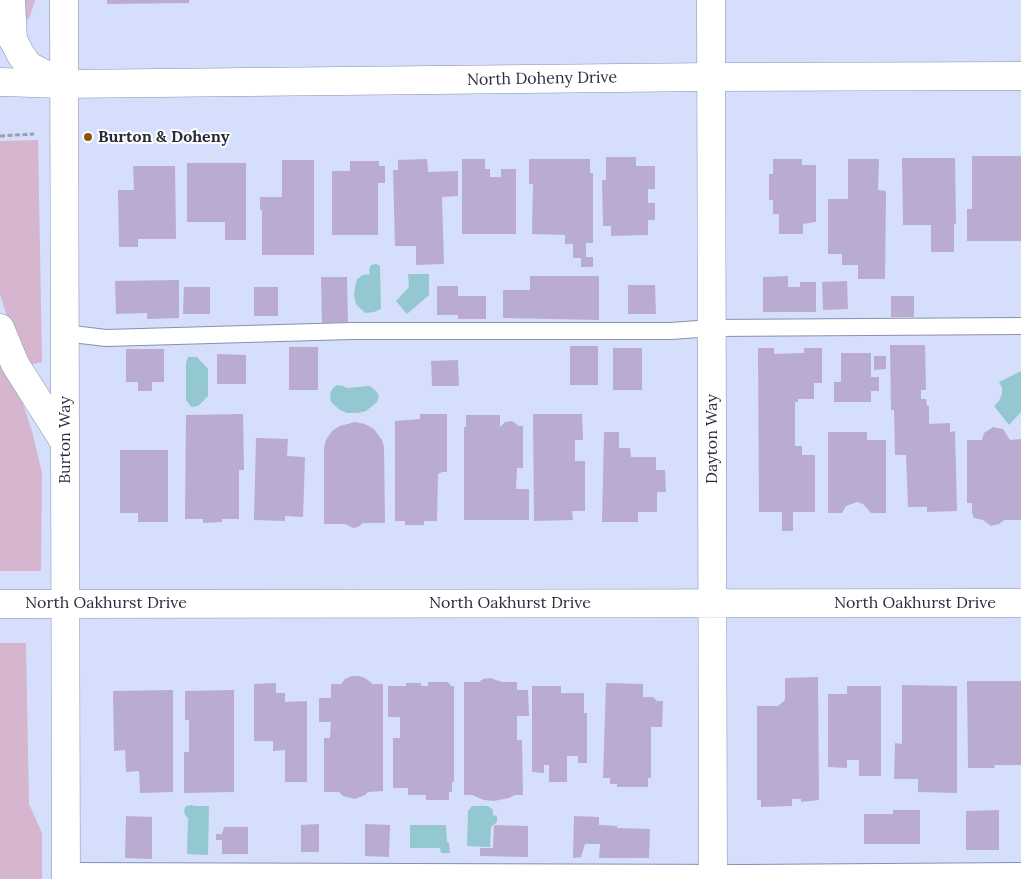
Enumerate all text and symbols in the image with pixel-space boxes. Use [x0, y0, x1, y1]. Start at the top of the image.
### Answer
street label: North Doheny Drive [467, 68, 617, 90]
place label: Burton & Doheny [98, 127, 229, 147]
marker: Burton & Doheny [82, 131, 94, 143]
street label: Dayton Way [702, 394, 722, 484]
street label: Burton Way [55, 396, 75, 484]
street label: North Oakhurst Drive [25, 593, 187, 613]
street label: North Oakhurst Drive [429, 593, 591, 613]
street label: North Oakhurst Drive [834, 593, 996, 613]

